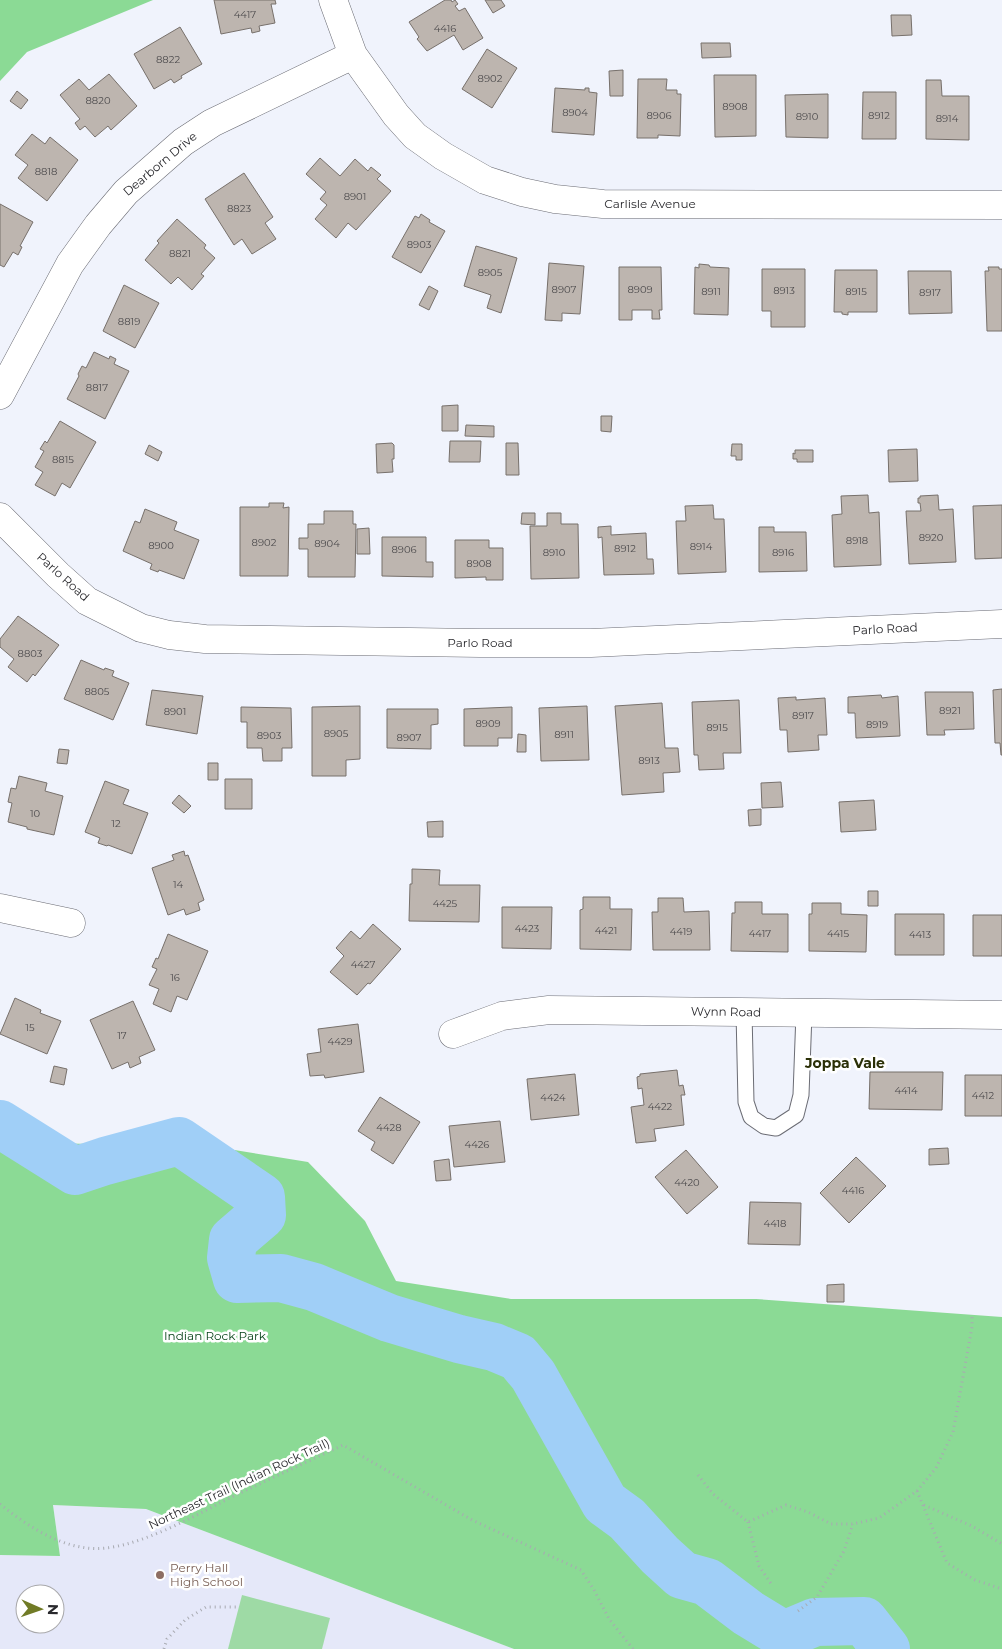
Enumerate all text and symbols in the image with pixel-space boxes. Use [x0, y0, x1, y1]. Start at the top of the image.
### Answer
house number: 4417 [234, 8, 256, 21]
house number: 4416 [434, 22, 456, 35]
house number: 8822 [156, 53, 180, 66]
house number: 8902 [478, 72, 503, 85]
house number: 8820 [85, 94, 111, 107]
house number: 8908 [722, 100, 748, 113]
house number: 8904 [562, 106, 588, 119]
house number: 8906 [646, 109, 672, 122]
house number: 8912 [868, 109, 890, 122]
house number: 8910 [796, 110, 819, 123]
house number: 8914 [936, 112, 959, 125]
street label: Dearborn Drive [120, 128, 200, 199]
house number: 8818 [35, 165, 57, 178]
house number: 8901 [344, 190, 366, 203]
street label: Carlisle Avenue [604, 196, 696, 211]
house number: 8823 [227, 202, 251, 215]
house number: 8903 [407, 238, 432, 251]
house number: 8821 [169, 247, 191, 260]
house number: 8905 [478, 266, 503, 279]
house number: 8907 [552, 283, 577, 296]
house number: 8909 [627, 283, 653, 296]
house number: 8913 [773, 284, 795, 297]
house number: 8911 [701, 285, 721, 298]
house number: 8915 [845, 285, 867, 298]
house number: 8917 [919, 286, 941, 299]
house number: 8819 [118, 315, 140, 328]
house number: 8817 [86, 381, 108, 394]
house number: 8815 [52, 453, 74, 466]
house number: 8920 [919, 531, 944, 544]
house number: 8918 [846, 534, 868, 547]
house number: 8902 [252, 536, 277, 549]
house number: 8904 [314, 537, 340, 550]
house number: 8900 [148, 539, 174, 552]
house number: 8914 [690, 540, 713, 553]
house number: 8912 [614, 542, 636, 555]
house number: 8906 [391, 543, 417, 556]
house number: 8910 [543, 546, 566, 559]
house number: 8916 [772, 546, 794, 559]
street label: Parlo Road [34, 549, 93, 604]
house number: 8908 [466, 557, 492, 570]
street label: Parlo Road [852, 619, 918, 638]
street label: Parlo Road [447, 635, 513, 650]
house number: 8803 [18, 647, 43, 660]
house number: 8805 [84, 685, 110, 698]
house number: 8921 [939, 704, 961, 717]
house number: 8901 [164, 705, 186, 718]
house number: 8917 [792, 709, 814, 722]
house number: 8909 [475, 717, 501, 730]
house number: 8919 [866, 718, 888, 731]
house number: 8915 [706, 721, 728, 734]
house number: 8905 [324, 727, 349, 740]
house number: 8911 [554, 728, 574, 741]
house number: 8903 [257, 729, 282, 742]
house number: 8907 [397, 731, 422, 744]
house number: 8913 [638, 754, 660, 767]
house number: 10 [30, 807, 40, 820]
house number: 12 [111, 817, 121, 830]
house number: 14 [173, 878, 183, 891]
house number: 4425 [433, 897, 458, 910]
house number: 4423 [515, 922, 540, 935]
house number: 4421 [595, 924, 617, 937]
house number: 4419 [670, 925, 692, 938]
house number: 4417 [749, 927, 771, 940]
house number: 4415 [827, 927, 849, 940]
house number: 4413 [909, 928, 931, 941]
house number: 4427 [351, 958, 375, 971]
house number: 16 [170, 971, 180, 984]
street label: Wynn Road [691, 1003, 761, 1020]
house number: 15 [25, 1021, 35, 1034]
house number: 17 [117, 1029, 127, 1042]
house number: 4429 [328, 1035, 352, 1048]
district label: Joppa Vale [804, 1054, 885, 1072]
house number: 4414 [894, 1084, 918, 1097]
house number: 4412 [972, 1089, 994, 1102]
house number: 4424 [540, 1091, 566, 1104]
house number: 4422 [648, 1100, 673, 1113]
house number: 4428 [376, 1121, 402, 1134]
house number: 4426 [465, 1138, 489, 1151]
house number: 4420 [674, 1176, 700, 1189]
house number: 4416 [842, 1184, 864, 1197]
house number: 4418 [764, 1217, 786, 1230]
park label: Indian Rock Park [164, 1328, 267, 1343]
street label: Northeast Trail (Indian Rock Trail) [146, 1435, 332, 1532]
place label: Perry Hall High School [170, 1560, 243, 1589]
marker: Perry Hall High School [154, 1569, 166, 1581]
north arrow [15, 1584, 65, 1634]
text: N [44, 1603, 62, 1615]

